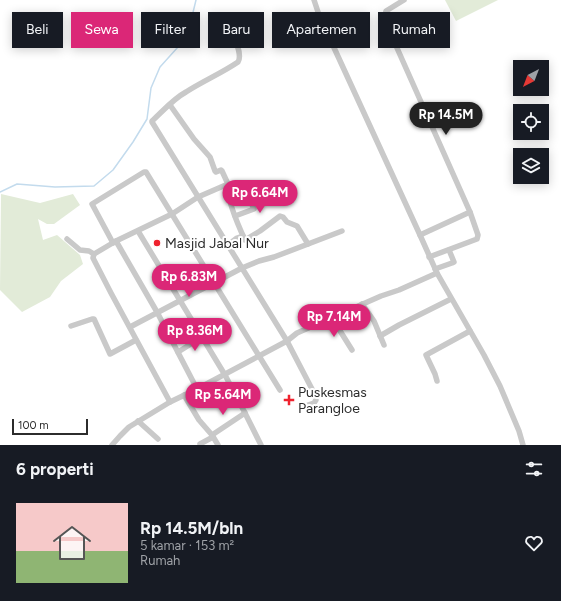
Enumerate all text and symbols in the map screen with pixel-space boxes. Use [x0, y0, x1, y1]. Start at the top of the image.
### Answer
chip: Beli [12, 12, 63, 48]
chip: Sewa [71, 12, 133, 48]
chip: Filter [141, 12, 200, 48]
chip: Baru [208, 12, 264, 48]
chip: Apartemen [272, 12, 370, 48]
chip: Rumah [378, 12, 450, 48]
north arrow [513, 60, 549, 96]
map controls [513, 60, 549, 184]
pin: Rp 14.5M [405, 102, 487, 136]
button: locate [513, 104, 549, 140]
text: Rp 14.5M [419, 107, 473, 122]
button: layers [513, 148, 549, 184]
pin: Rp 6.64M [219, 180, 301, 214]
text: Rp 6.64M [232, 185, 288, 200]
place label: Masjid Jabal Nur [165, 235, 269, 252]
marker: Masjid Jabal Nur [152, 238, 162, 248]
pin: Rp 6.83M [148, 264, 230, 298]
text: Rp 6.83M [161, 269, 217, 284]
pin: Rp 7.14M [293, 304, 375, 338]
text: Rp 7.14M [307, 309, 361, 324]
pin: Rp 8.36M [154, 318, 236, 352]
text: Rp 8.36M [167, 323, 223, 338]
pin: Rp 5.64M [182, 382, 264, 416]
place label: Puskesmas Parangloe [298, 384, 367, 417]
text: Rp 5.64M [195, 387, 251, 402]
marker: Puskesmas Parangloe [283, 394, 295, 406]
scale bar [12, 417, 88, 436]
text: 100 m [18, 419, 49, 432]
icon: filters [523, 458, 545, 480]
text: 6 properti [16, 459, 94, 479]
text: Rp 14.5M/bln [140, 518, 243, 538]
icon: home [48, 519, 96, 567]
icon: heart [523, 532, 545, 554]
text: 5 kamar · 153 m² [140, 538, 234, 553]
text: Rumah [140, 553, 180, 568]

